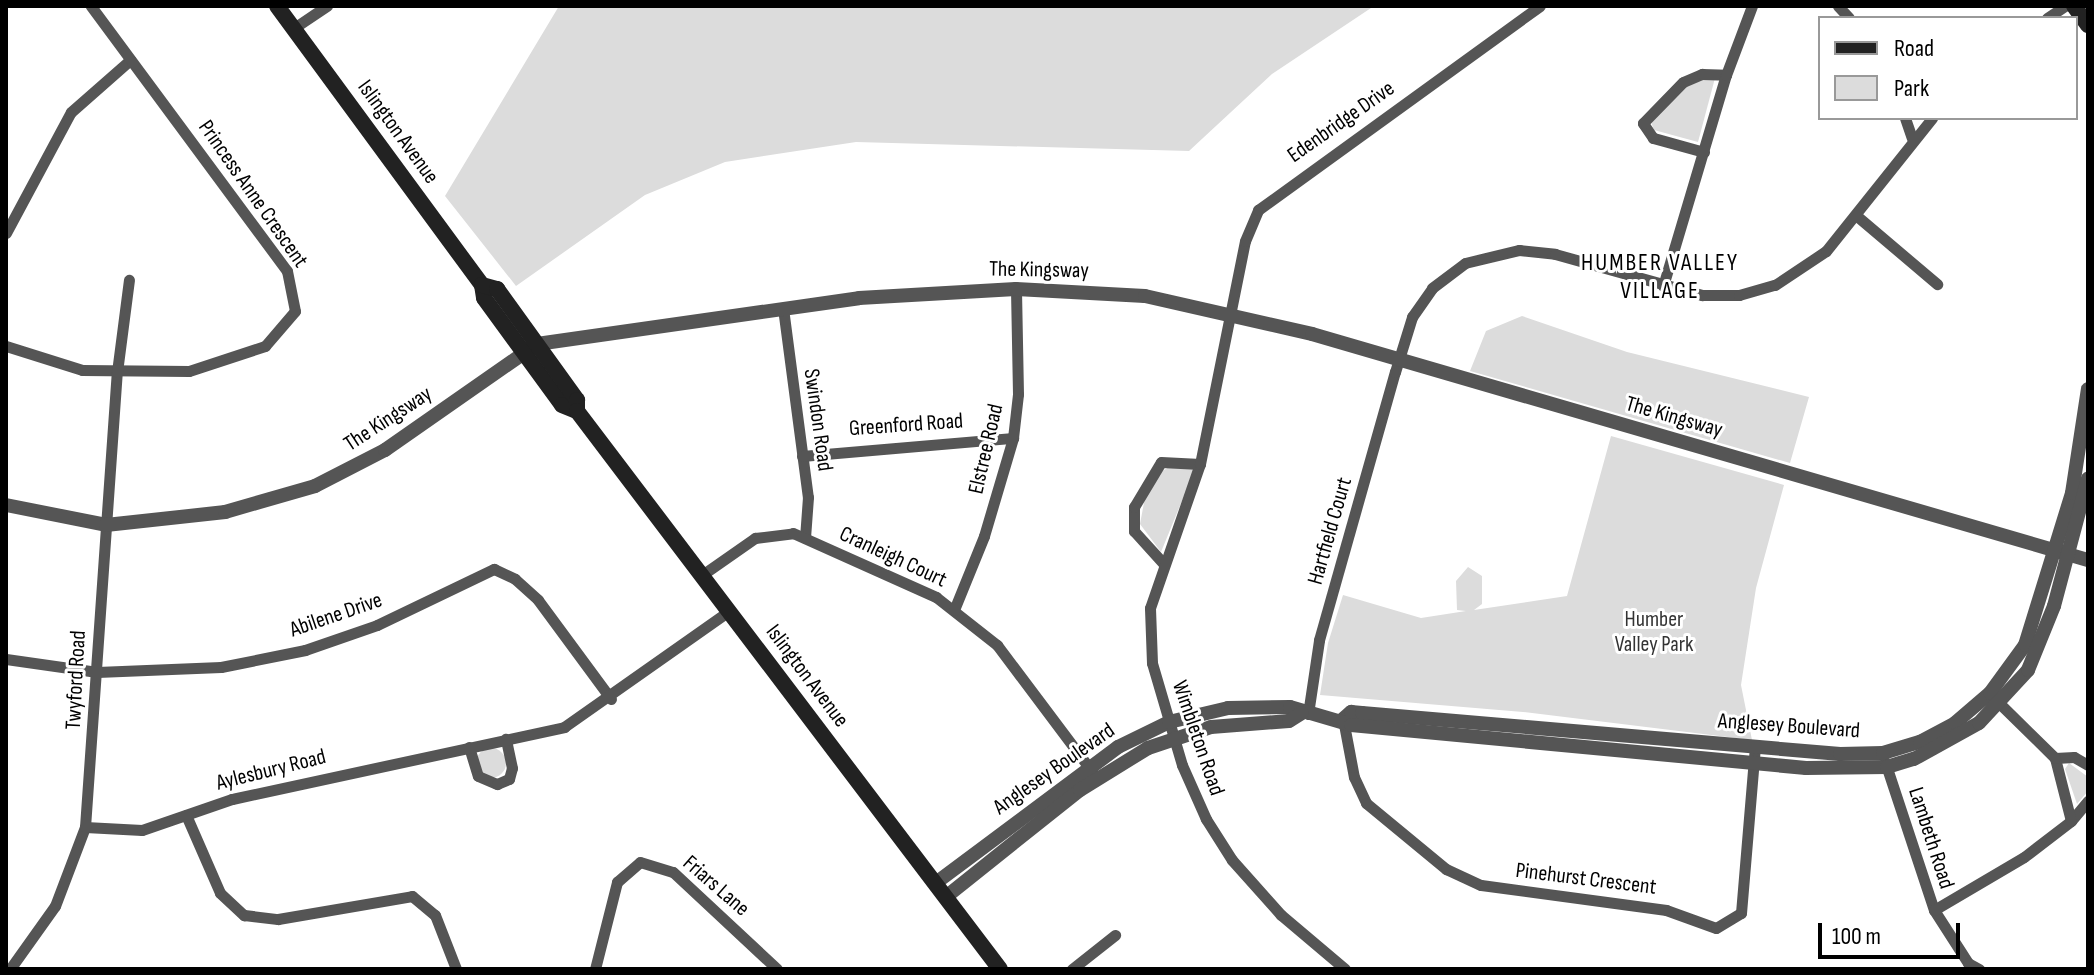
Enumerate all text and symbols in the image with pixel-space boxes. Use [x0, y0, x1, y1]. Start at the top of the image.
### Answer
legend [1818, 16, 2078, 120]
text: Road [1894, 34, 1934, 63]
text: Park [1894, 74, 1929, 103]
street label: Islington Avenue [352, 75, 444, 189]
street label: Edenbridge Drive [1282, 75, 1400, 169]
street label: Princess Anne Crescent [192, 115, 314, 273]
district label: HUMBER VALLEY VILLAGE [1581, 249, 1739, 305]
street label: The Kingsway [989, 256, 1089, 284]
street label: Swindon Road [798, 367, 838, 473]
street label: The Kingsway [339, 381, 437, 457]
street label: The Kingsway [1623, 391, 1725, 443]
street label: Elstree Road [963, 401, 1009, 497]
street label: Greenford Road [848, 408, 964, 442]
street label: Hartfield Court [1302, 474, 1358, 588]
street label: Cranleigh Court [835, 521, 951, 593]
street label: Abilene Drive [286, 587, 386, 643]
park label: Humber Valley Park [1615, 606, 1693, 658]
street label: Islington Avenue [760, 620, 854, 732]
street label: Twyford Road [60, 630, 92, 730]
street label: Wimbleton Road [1166, 677, 1230, 799]
street label: Anglesey Boulevard [1717, 708, 1861, 744]
street label: Anglesey Boulevard [988, 717, 1120, 821]
street label: Aylesbury Road [214, 744, 328, 796]
street label: Lambeth Road [1902, 784, 1960, 892]
street label: Friars Lane [677, 850, 755, 922]
street label: Pinehurst Crescent [1514, 857, 1658, 901]
scale bar [1822, 907, 1964, 957]
text: 100 m [1832, 922, 1881, 951]

